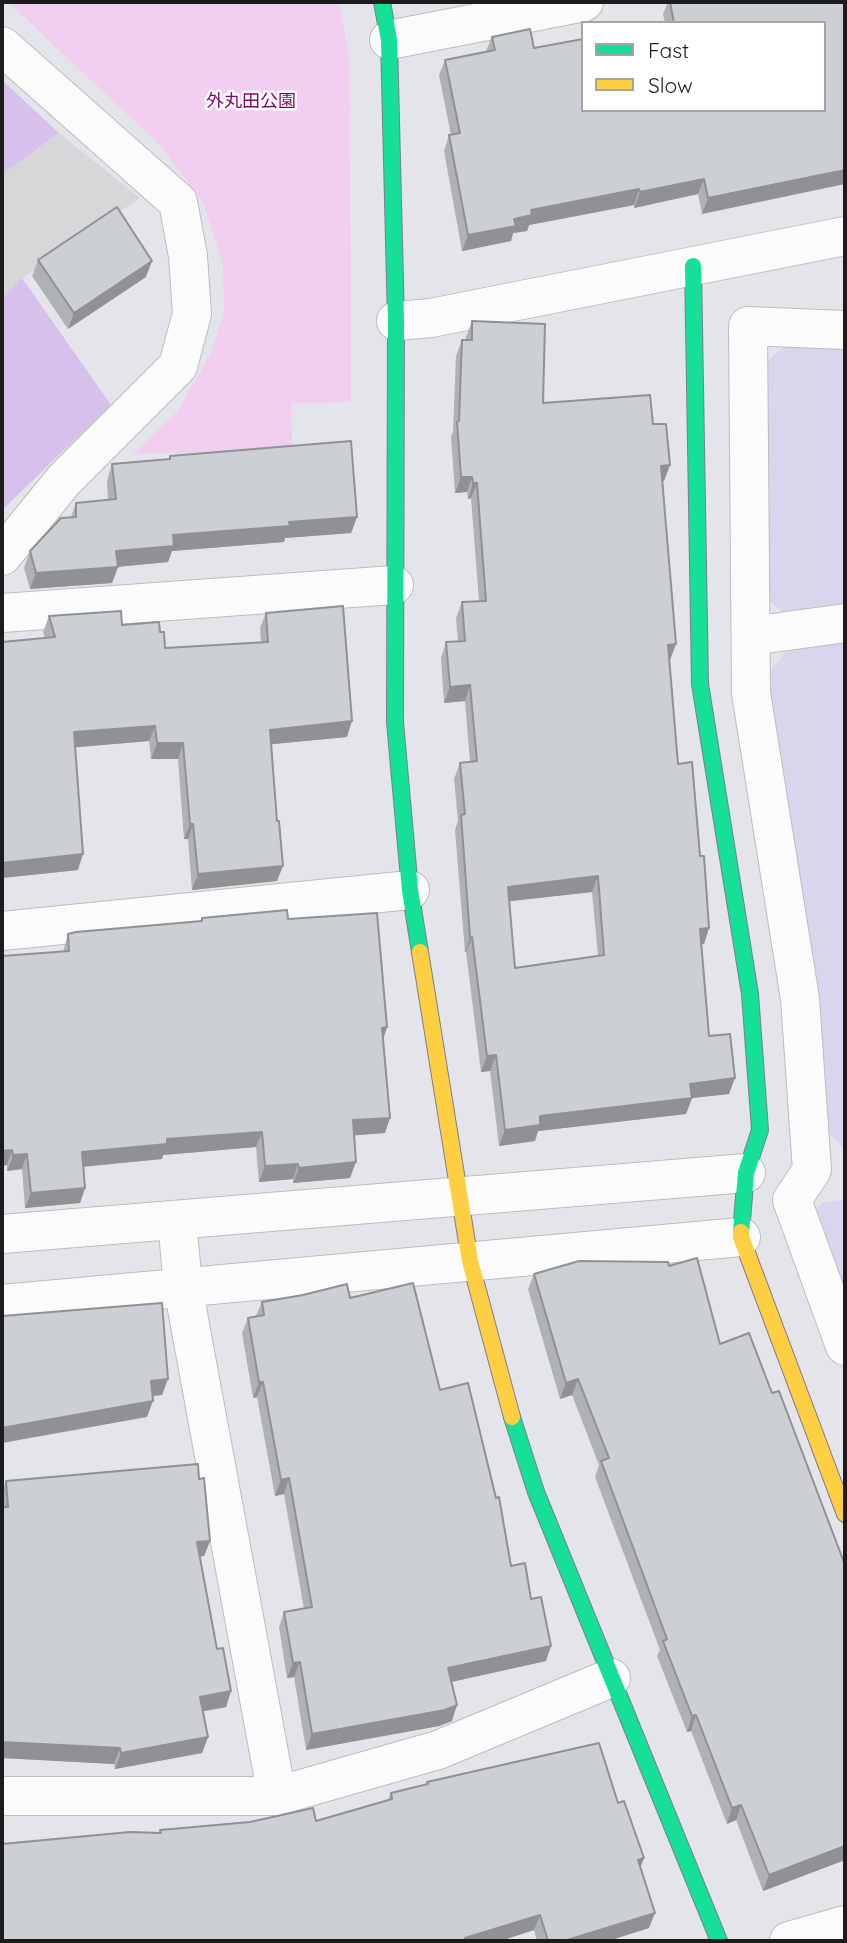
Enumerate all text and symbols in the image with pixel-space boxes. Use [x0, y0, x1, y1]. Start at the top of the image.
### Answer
legend [581, 21, 826, 112]
text: Fast [648, 37, 689, 63]
text: Slow [648, 72, 693, 98]
park label: 外丸田公園 [206, 91, 296, 113]

